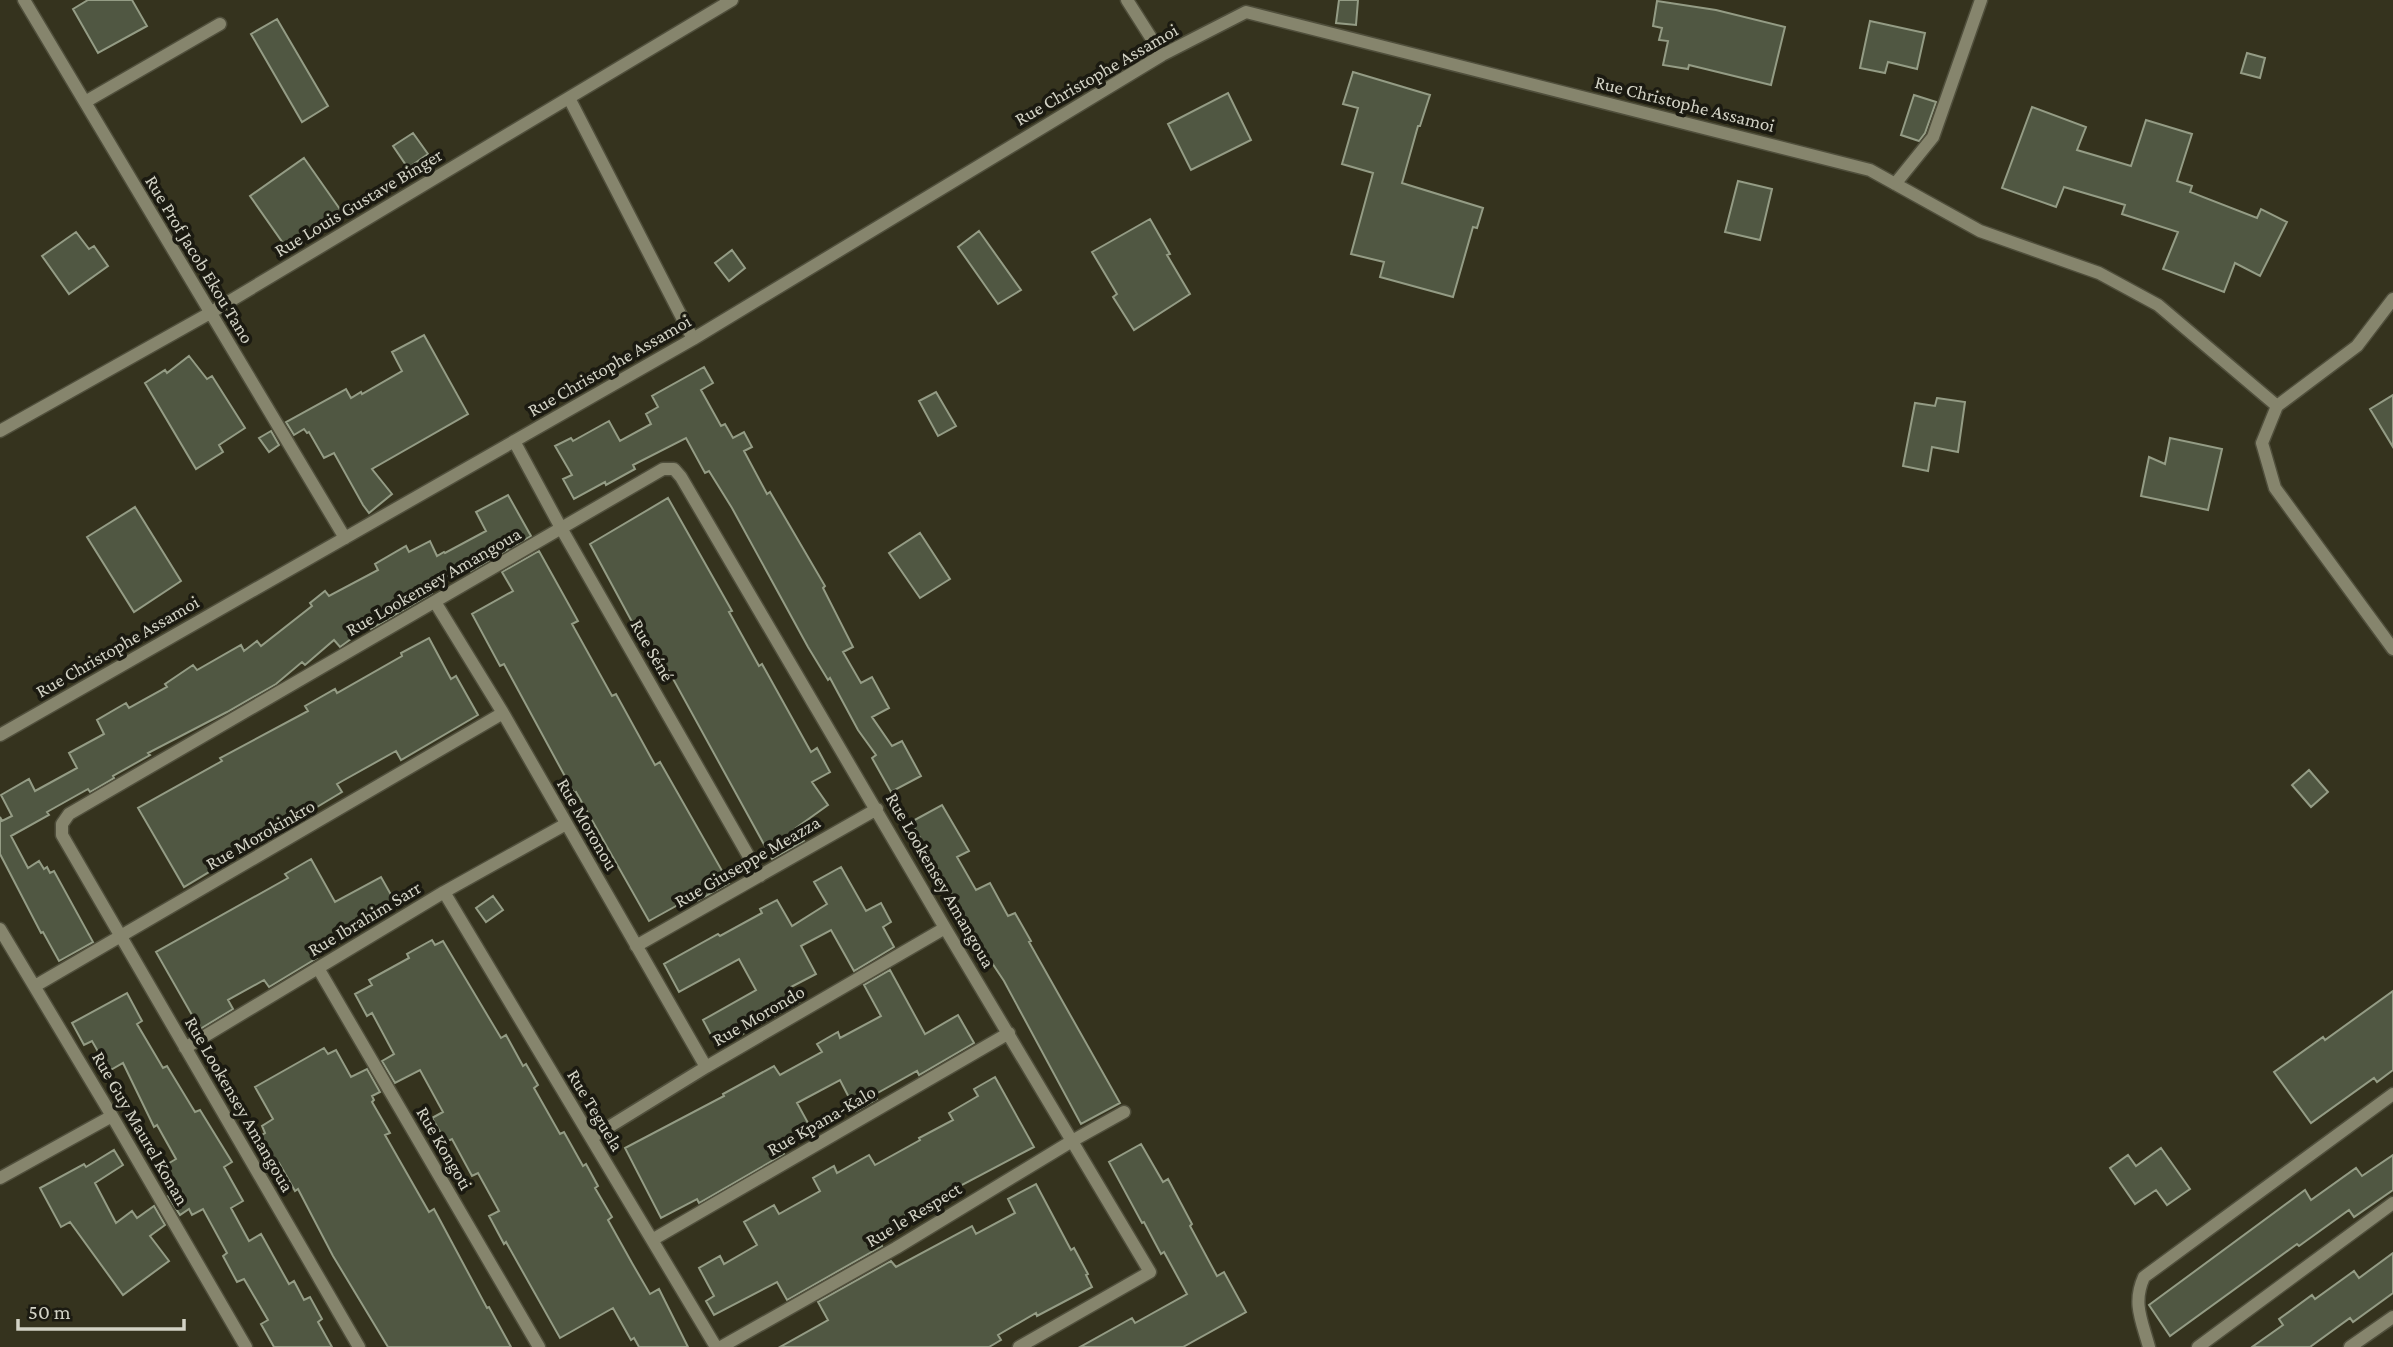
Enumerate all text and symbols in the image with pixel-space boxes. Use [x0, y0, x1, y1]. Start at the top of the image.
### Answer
street label: Rue Christophe Assamoi [1011, 19, 1182, 130]
street label: Rue Christophe Assamoi [1593, 71, 1777, 136]
street label: Rue Louis Gustave Binger [271, 144, 446, 261]
street label: Rue Prof Jacob Ekou Tano [141, 171, 258, 347]
street label: Rue Christophe Assamoi [524, 310, 695, 421]
street label: Rue Lookensey Amangoua [342, 523, 525, 640]
street label: Rue Christophe Assamoi [32, 591, 203, 702]
street label: Rue Séné [626, 616, 679, 685]
street label: Rue Moronou [553, 774, 622, 874]
street label: Rue Lookensey Amangoua [882, 789, 999, 972]
street label: Rue Morokinkro [202, 795, 318, 874]
street label: Rue Giuseppe Meazza [671, 811, 824, 912]
street label: Rue Ibrahim Sarr [304, 876, 425, 960]
street label: Rue Morondo [708, 981, 808, 1050]
street label: Rue Lookensey Amangoua [181, 1013, 298, 1196]
street label: Rue Guy Maurel Konan [88, 1048, 193, 1209]
street label: Rue Teguela [563, 1066, 628, 1155]
street label: Rue Kpana-Kalo [763, 1081, 879, 1160]
street label: Rue Kongoti [412, 1103, 477, 1194]
street label: Rue le Respect [862, 1177, 965, 1251]
scale bar [18, 1288, 184, 1332]
text: 50 m [28, 1300, 71, 1324]

